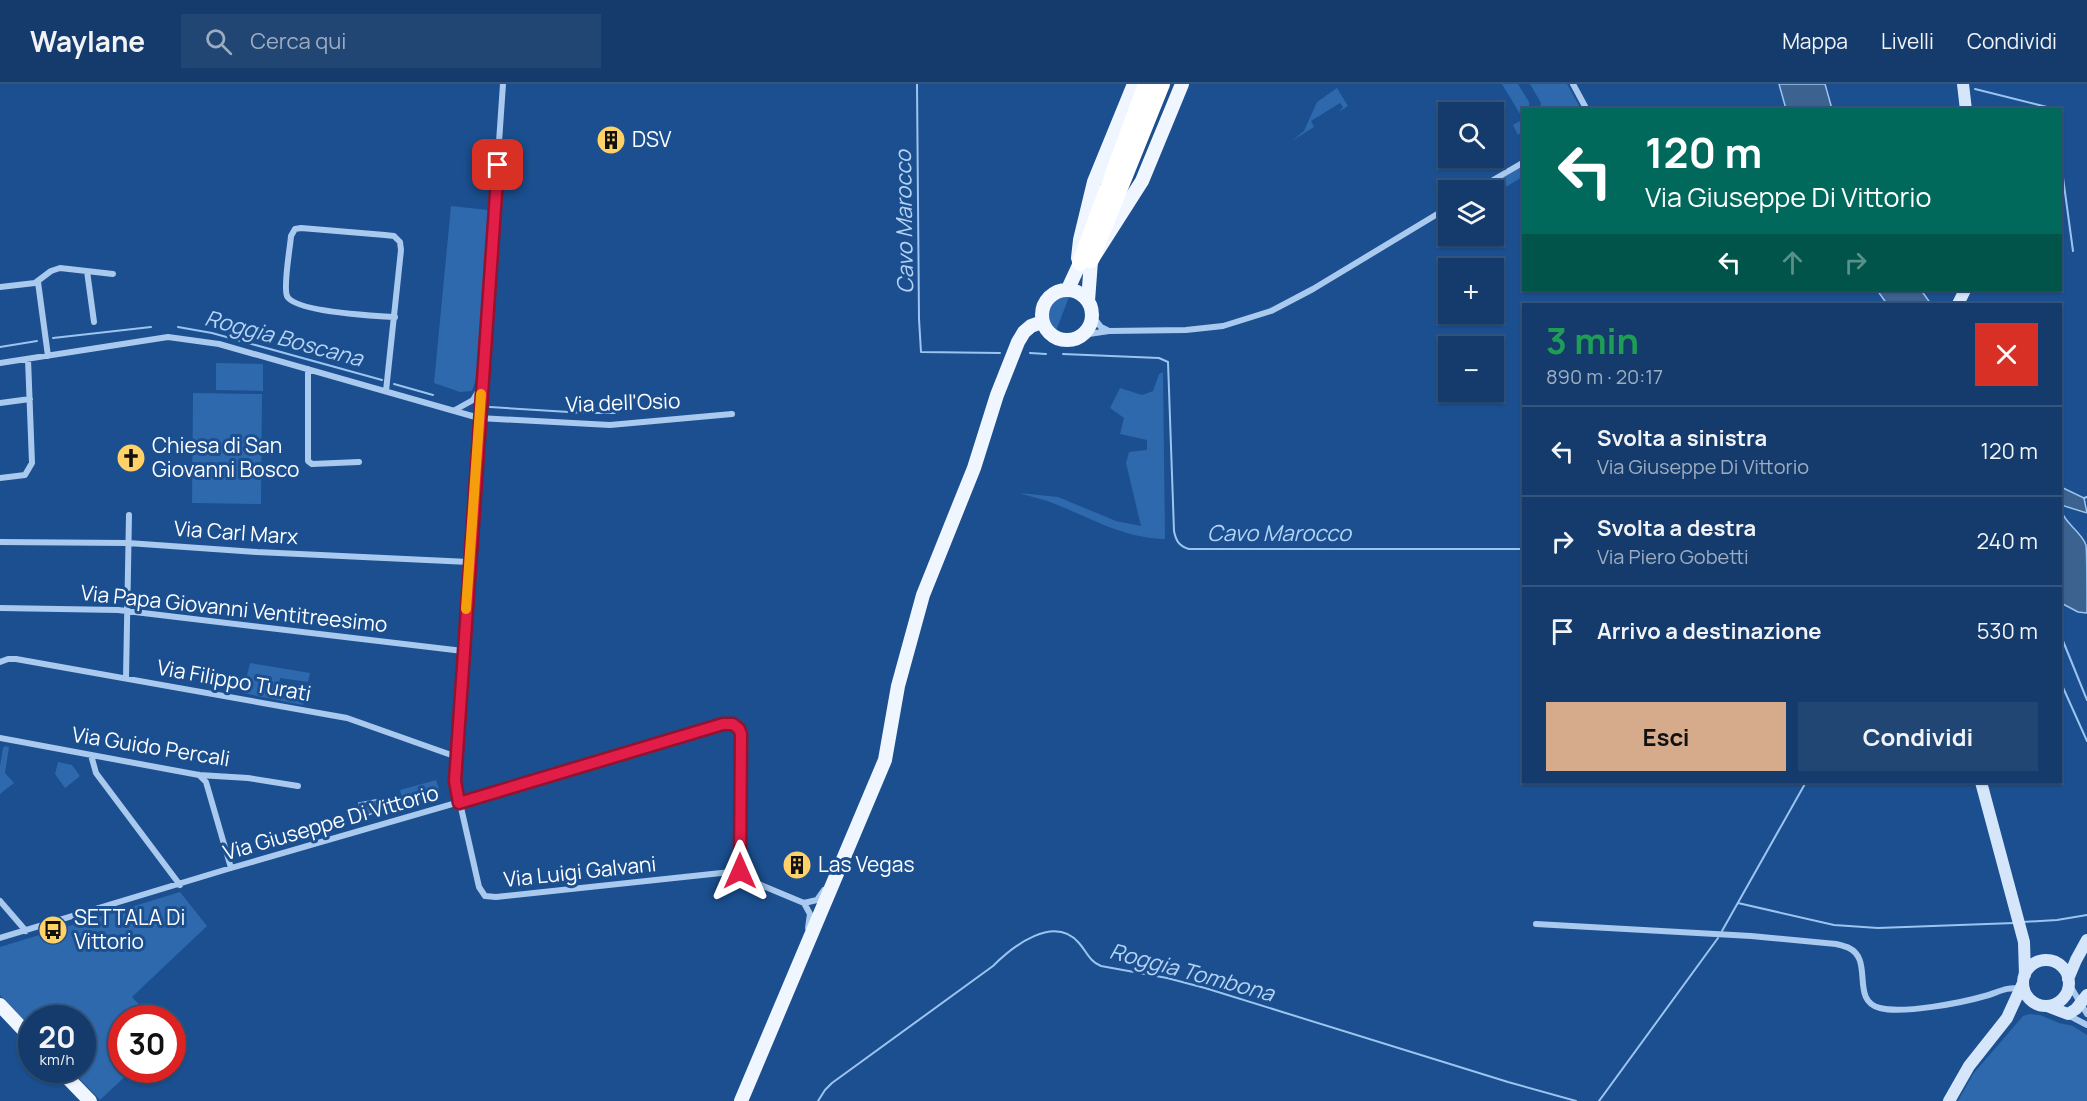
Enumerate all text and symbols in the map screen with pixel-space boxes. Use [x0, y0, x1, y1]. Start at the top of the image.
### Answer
search box [181, 14, 601, 68]
text: Waylane [30, 22, 145, 60]
icon: search [202, 25, 235, 58]
text: Cerca qui [250, 26, 346, 56]
text: Mappa [1782, 27, 1848, 55]
text: Livelli [1881, 27, 1934, 55]
text: Condividi [1967, 27, 2057, 55]
map controls [1438, 102, 1504, 402]
button: search [1438, 102, 1504, 168]
text: 120 m [1645, 123, 1762, 181]
building icon: DSV [595, 124, 627, 156]
place label: DSV [632, 125, 672, 153]
icon: left [1546, 132, 1624, 210]
pin [472, 139, 523, 190]
icon: arrive [481, 148, 514, 181]
water label: Cavo Marocco [888, 148, 920, 294]
text: Via Giuseppe Di Vittorio [1645, 178, 1931, 215]
button: layers [1438, 180, 1504, 246]
icon: left [1713, 246, 1746, 279]
icon: ahead [1776, 246, 1809, 279]
icon: right [1839, 246, 1872, 279]
button: + [1438, 258, 1504, 324]
water label: Roggia Boscana [202, 303, 368, 374]
text: 3 min [1546, 316, 1639, 365]
button: close [1975, 323, 2038, 386]
button: − [1438, 336, 1504, 402]
text: 890 m · 20:17 [1546, 363, 1663, 390]
street label: Via dell'Osio [565, 386, 681, 418]
text: Svolta a sinistra [1597, 423, 1767, 453]
place label: Chiesa di San Giovanni Bosco [152, 431, 299, 483]
icon: left [1546, 435, 1579, 468]
text: 120 m [1980, 436, 2038, 466]
church icon: Chiesa di San Giovanni Bosco [115, 442, 147, 474]
text: Via Giuseppe Di Vittorio [1597, 453, 1809, 480]
text: Svolta a destra [1597, 513, 1756, 543]
street label: Via Carl Marx [173, 514, 299, 550]
water label: Cavo Marocco [1207, 518, 1353, 548]
icon: right [1546, 525, 1579, 558]
text: 240 m [1976, 526, 2038, 556]
text: Via Piero Gobetti [1597, 543, 1749, 570]
street label: Via Papa Giovanni Ventitreesimo [79, 578, 389, 638]
icon: arrive [1546, 615, 1579, 648]
text: Arrivo a destinazione [1597, 616, 1821, 646]
text: 530 m [1977, 616, 2038, 646]
street label: Via Filippo Turati [155, 653, 313, 707]
button: Esci [1546, 702, 1786, 771]
button: Condividi [1798, 702, 2038, 771]
street label: Via Guido Percali [70, 720, 232, 772]
street label: Via Giuseppe Di Vittorio [220, 778, 442, 866]
position arrow [708, 839, 772, 903]
street label: Via Luigi Galvani [502, 849, 658, 893]
building icon: Las Vegas [781, 849, 813, 881]
place label: Las Vegas [818, 850, 914, 878]
place label: SETTALA Di Vittorio [74, 903, 185, 955]
bus stop icon: SETTALA Di Vittorio [37, 914, 69, 946]
water label: Roggia Tombona [1106, 936, 1279, 1009]
speed limit sign: 30 [108, 1005, 186, 1083]
text: 20 [38, 1016, 76, 1057]
text: km/h [40, 1049, 74, 1070]

